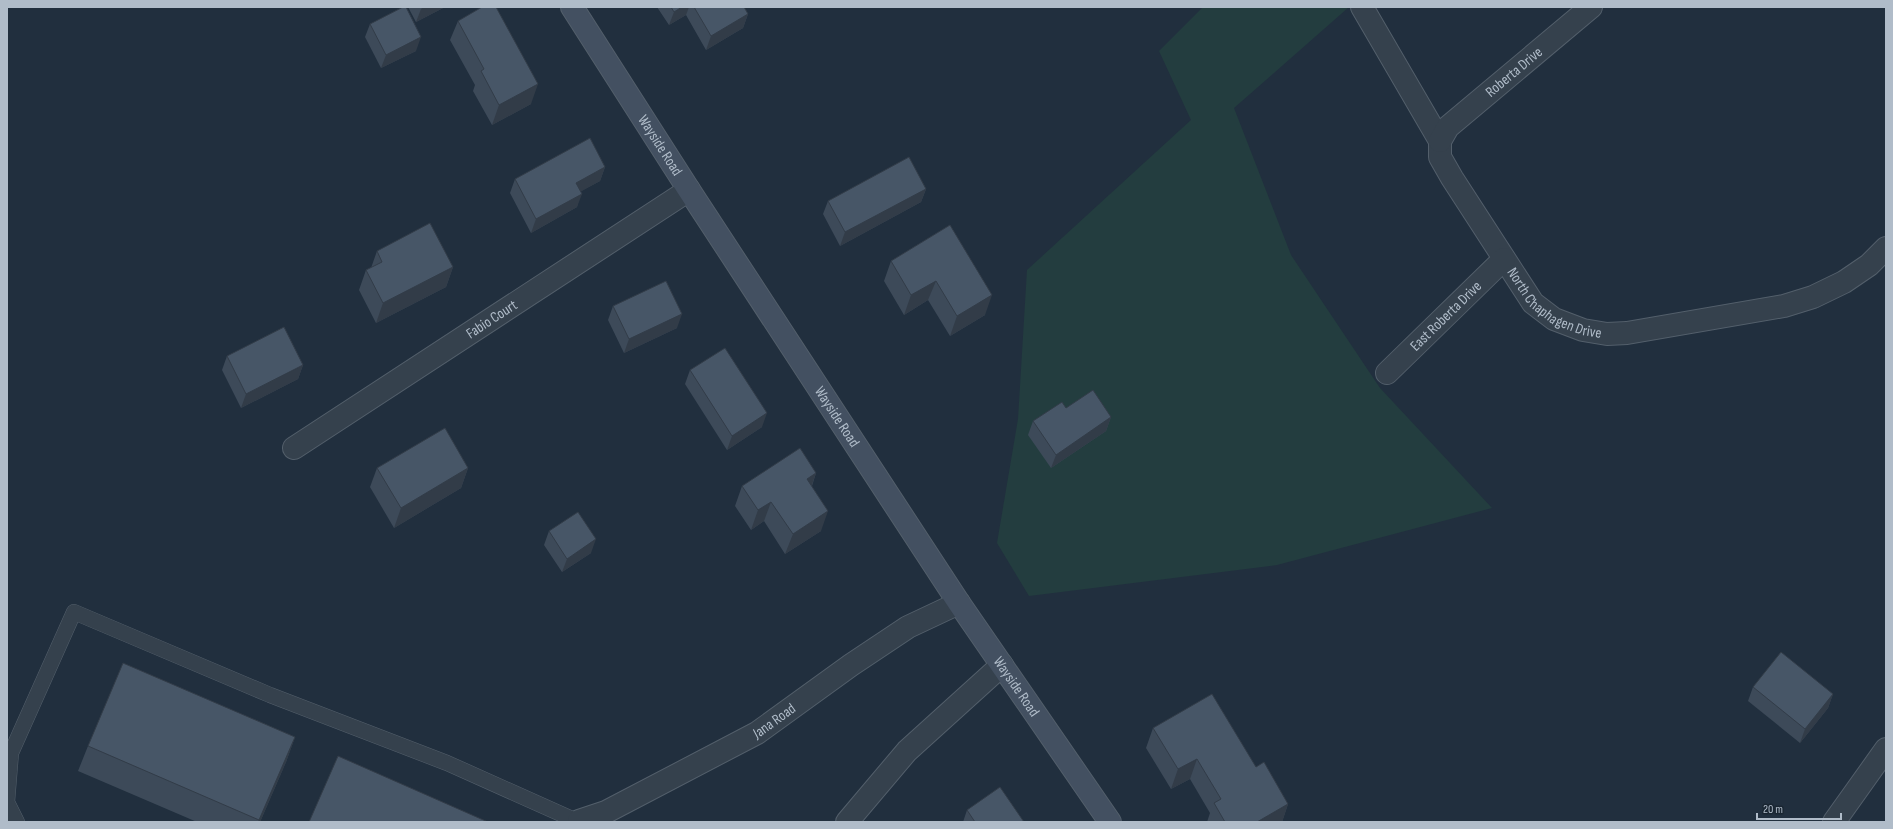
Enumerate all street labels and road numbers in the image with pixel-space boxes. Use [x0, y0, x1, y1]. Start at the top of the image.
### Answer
street label: Roberta Drive [1482, 43, 1547, 102]
street label: Wayside Road [633, 111, 686, 180]
street label: North Chaphagen Drive [1503, 264, 1603, 343]
street label: East Roberta Drive [1406, 277, 1486, 355]
street label: Fabio Court [463, 295, 522, 343]
street label: Wayside Road [810, 383, 864, 451]
street label: Wayside Road [989, 653, 1043, 720]
street label: Jana Road [749, 699, 800, 744]

